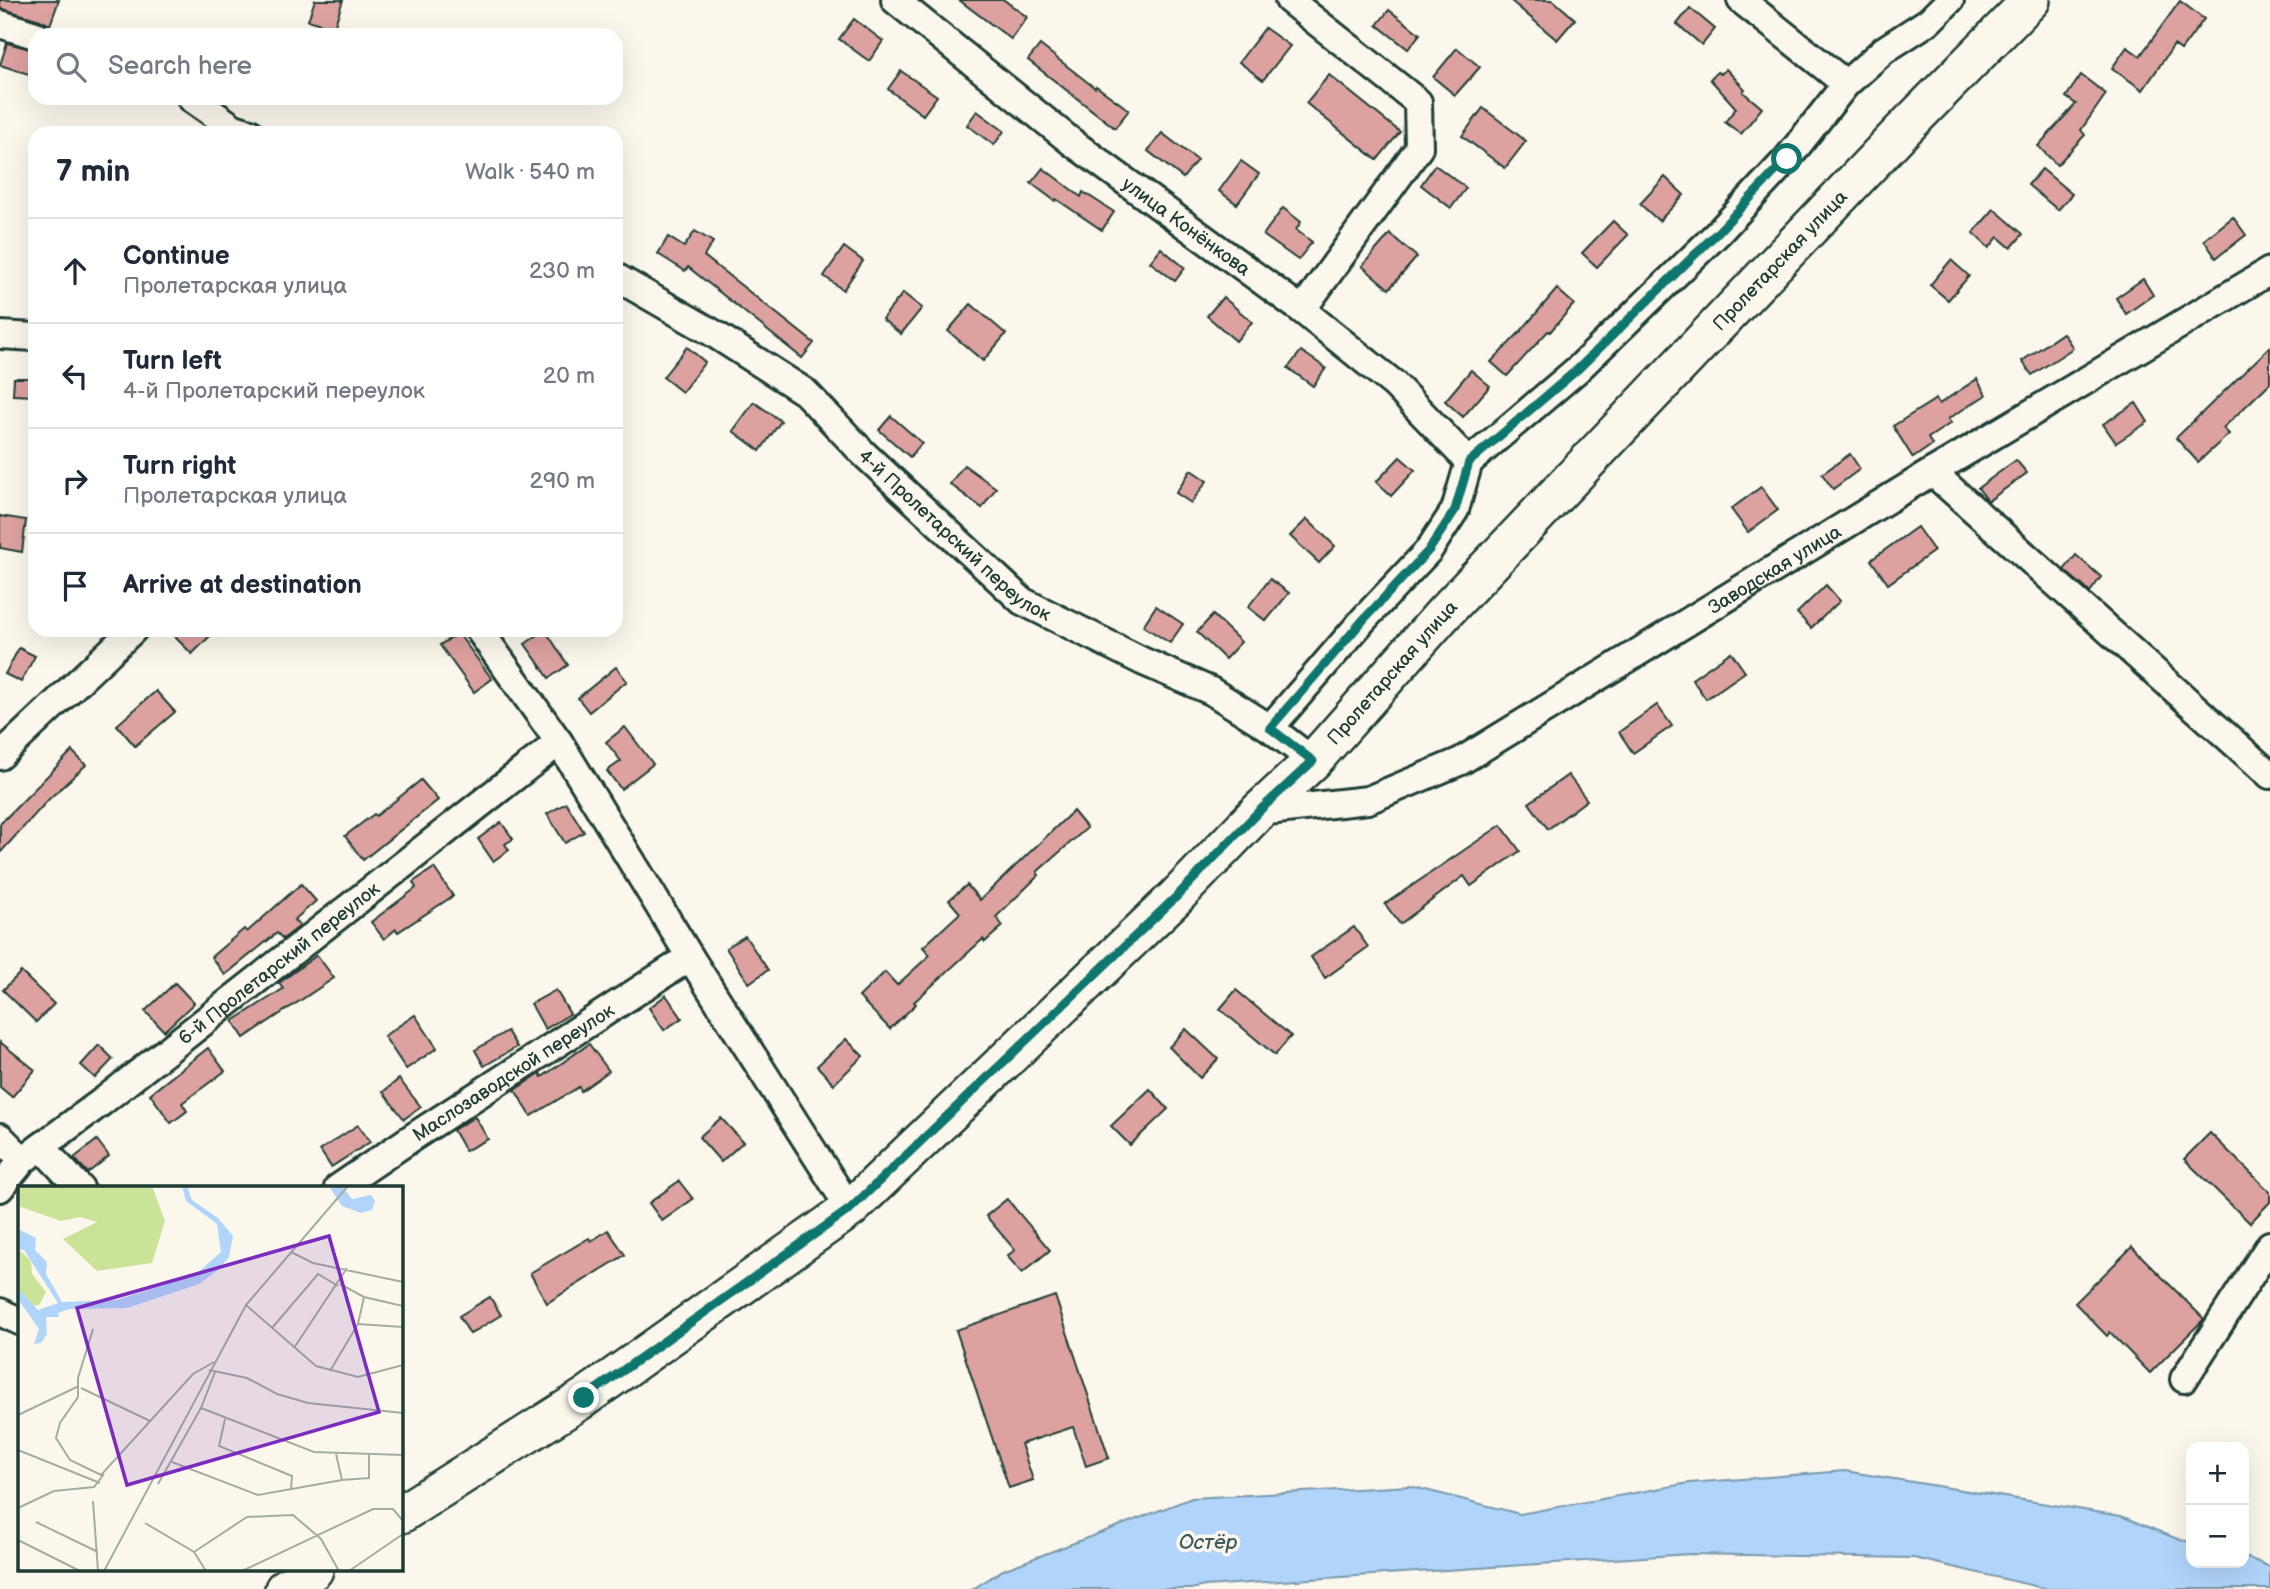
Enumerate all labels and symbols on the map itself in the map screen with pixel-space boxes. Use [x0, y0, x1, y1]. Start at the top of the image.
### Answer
route start [1771, 143, 1802, 174]
street label: улица Конёнкова [1117, 173, 1254, 281]
street label: Пролетарская улица [1708, 186, 1853, 336]
street label: 4-й Пролетарский переулок [853, 445, 1054, 627]
street label: Заводская улица [1704, 521, 1846, 620]
street label: Пролетарская улица [1323, 596, 1463, 750]
street label: 6-й Пролетарский переулок [174, 878, 385, 1050]
street label: Маслозаводской переулок [409, 999, 619, 1147]
inset map [18, 1186, 402, 1572]
route end [568, 1382, 599, 1413]
water label: Остёр [1179, 1530, 1237, 1555]

